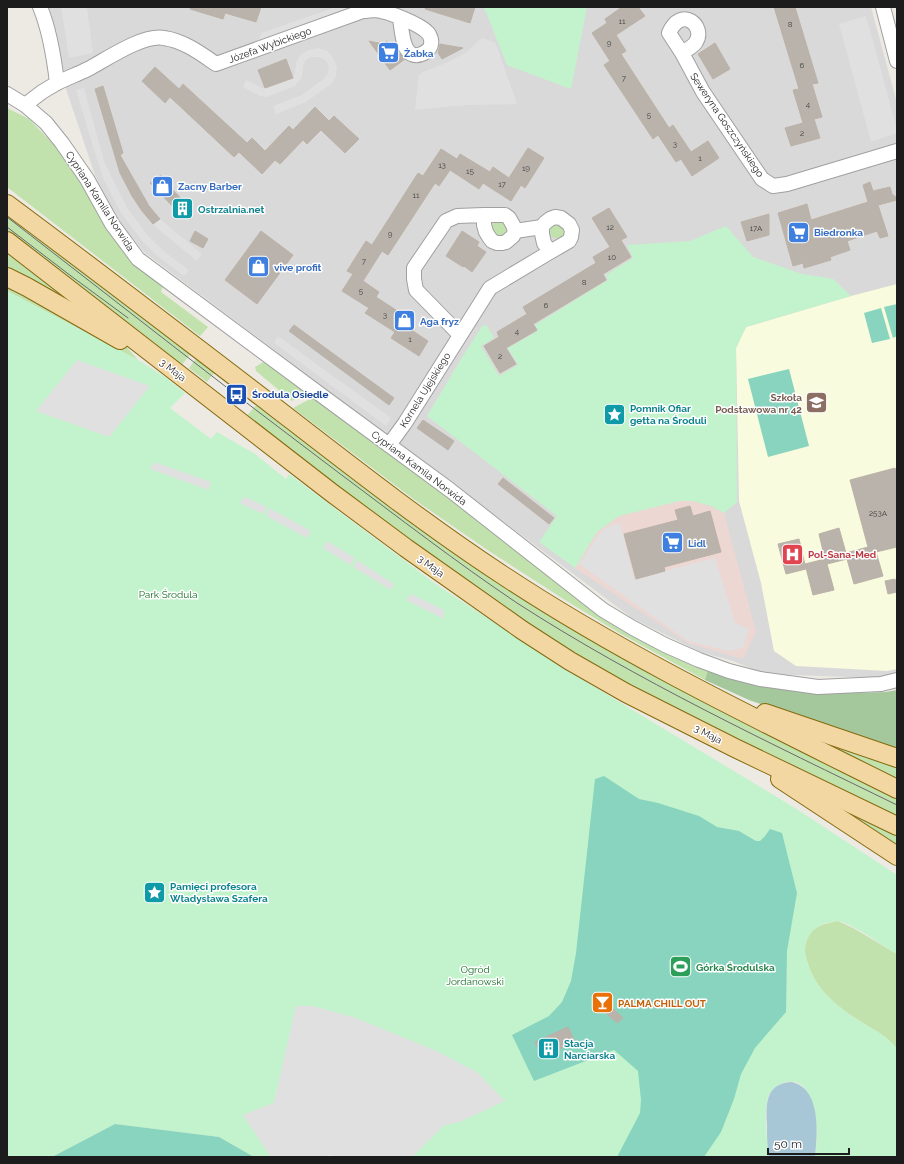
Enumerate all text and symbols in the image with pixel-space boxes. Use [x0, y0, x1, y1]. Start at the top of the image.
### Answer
house number: 11 [619, 16, 626, 26]
house number: 8 [788, 19, 793, 29]
street label: Józefa Wybickiego [227, 25, 313, 65]
house number: 9 [607, 38, 612, 48]
supermarket icon: Żabka [375, 40, 401, 66]
place label: Żabka [404, 48, 434, 59]
house number: 6 [800, 60, 805, 70]
street label: Seweryna Goszczyńskiego [688, 71, 766, 179]
house number: 7 [622, 73, 627, 83]
house number: 4 [806, 99, 811, 109]
house number: 5 [647, 110, 652, 120]
house number: 2 [800, 128, 804, 138]
house number: 3 [673, 139, 677, 149]
street label: Cypriana Kamila Norwida [64, 149, 136, 253]
house number: 1 [698, 153, 702, 163]
house number: 13 [438, 160, 446, 170]
house number: 19 [522, 163, 530, 173]
house number: 15 [466, 166, 475, 176]
shop icon: Zacny Barber [150, 173, 176, 199]
house number: 17 [498, 179, 507, 189]
place label: Zacny Barber [178, 181, 242, 192]
house number: 11 [413, 190, 420, 200]
building icon: Ostrzalnia.net [169, 196, 195, 222]
place label: Ostrzalnia.net [198, 204, 265, 215]
supermarket icon: Biedronka [786, 219, 812, 245]
house number: 12 [606, 222, 614, 232]
house number: 17A [750, 223, 763, 233]
place label: Biedronka [814, 227, 863, 238]
house number: 9 [388, 229, 393, 239]
house number: 10 [608, 252, 616, 262]
shop icon: vive profit [246, 254, 272, 280]
house number: 7 [362, 256, 367, 266]
place label: vive profit [274, 262, 322, 273]
house number: 8 [582, 277, 587, 287]
house number: 5 [359, 286, 364, 296]
house number: 6 [544, 300, 549, 310]
shop icon: Aga fryz [392, 308, 418, 334]
house number: 3 [383, 310, 387, 320]
place label: Aga fryz [420, 316, 459, 327]
house number: 4 [515, 326, 520, 336]
house number: 1 [408, 334, 412, 344]
street label: Kornela Ujejskiego [397, 351, 453, 429]
house number: 2 [498, 351, 502, 361]
street label: 3 Maja [158, 357, 188, 383]
bus stop icon: Środula Osiedle [223, 381, 249, 407]
place label: Środula Osiedle [252, 389, 329, 400]
school or university icon: Szkoła Podstawowa nr 42 [804, 390, 830, 416]
place label: Szkoła Podstawowa nr 42 [715, 392, 802, 415]
place icon: Pomnik Ofiar getta na Środuli [601, 401, 627, 427]
place label: Pomnik Ofiar getta na Środuli [630, 403, 707, 426]
street label: Cypriana Kamila Norwida [369, 429, 469, 507]
house number: 253A [869, 508, 888, 518]
supermarket icon: Lidl [659, 530, 685, 556]
place label: Lidl [688, 538, 707, 549]
hospital icon: Pol-Sana-Med [779, 541, 805, 567]
place label: Pol-Sana-Med [808, 549, 877, 560]
street label: 3 Maja [416, 553, 446, 579]
park label: Park Środula [139, 589, 197, 600]
street label: 3 Maja [692, 722, 724, 746]
place icon: Pamięci profesora Władysława Szafera [141, 879, 167, 905]
place label: Pamięci profesora Władysława Szafera [170, 881, 268, 904]
sports icon: Górka Środulska [667, 954, 693, 980]
place label: Górka Środulska [696, 962, 775, 973]
park label: Ogród Jordanowski [446, 964, 504, 987]
bar icon: PALMA CHILL OUT [590, 990, 616, 1016]
place label: PALMA CHILL OUT [618, 998, 707, 1009]
building icon: Stacja Narciarska [535, 1036, 561, 1062]
place label: Stacja Narciarska [564, 1038, 615, 1061]
scale bar [768, 1130, 849, 1156]
text: 50 m [774, 1137, 802, 1151]

